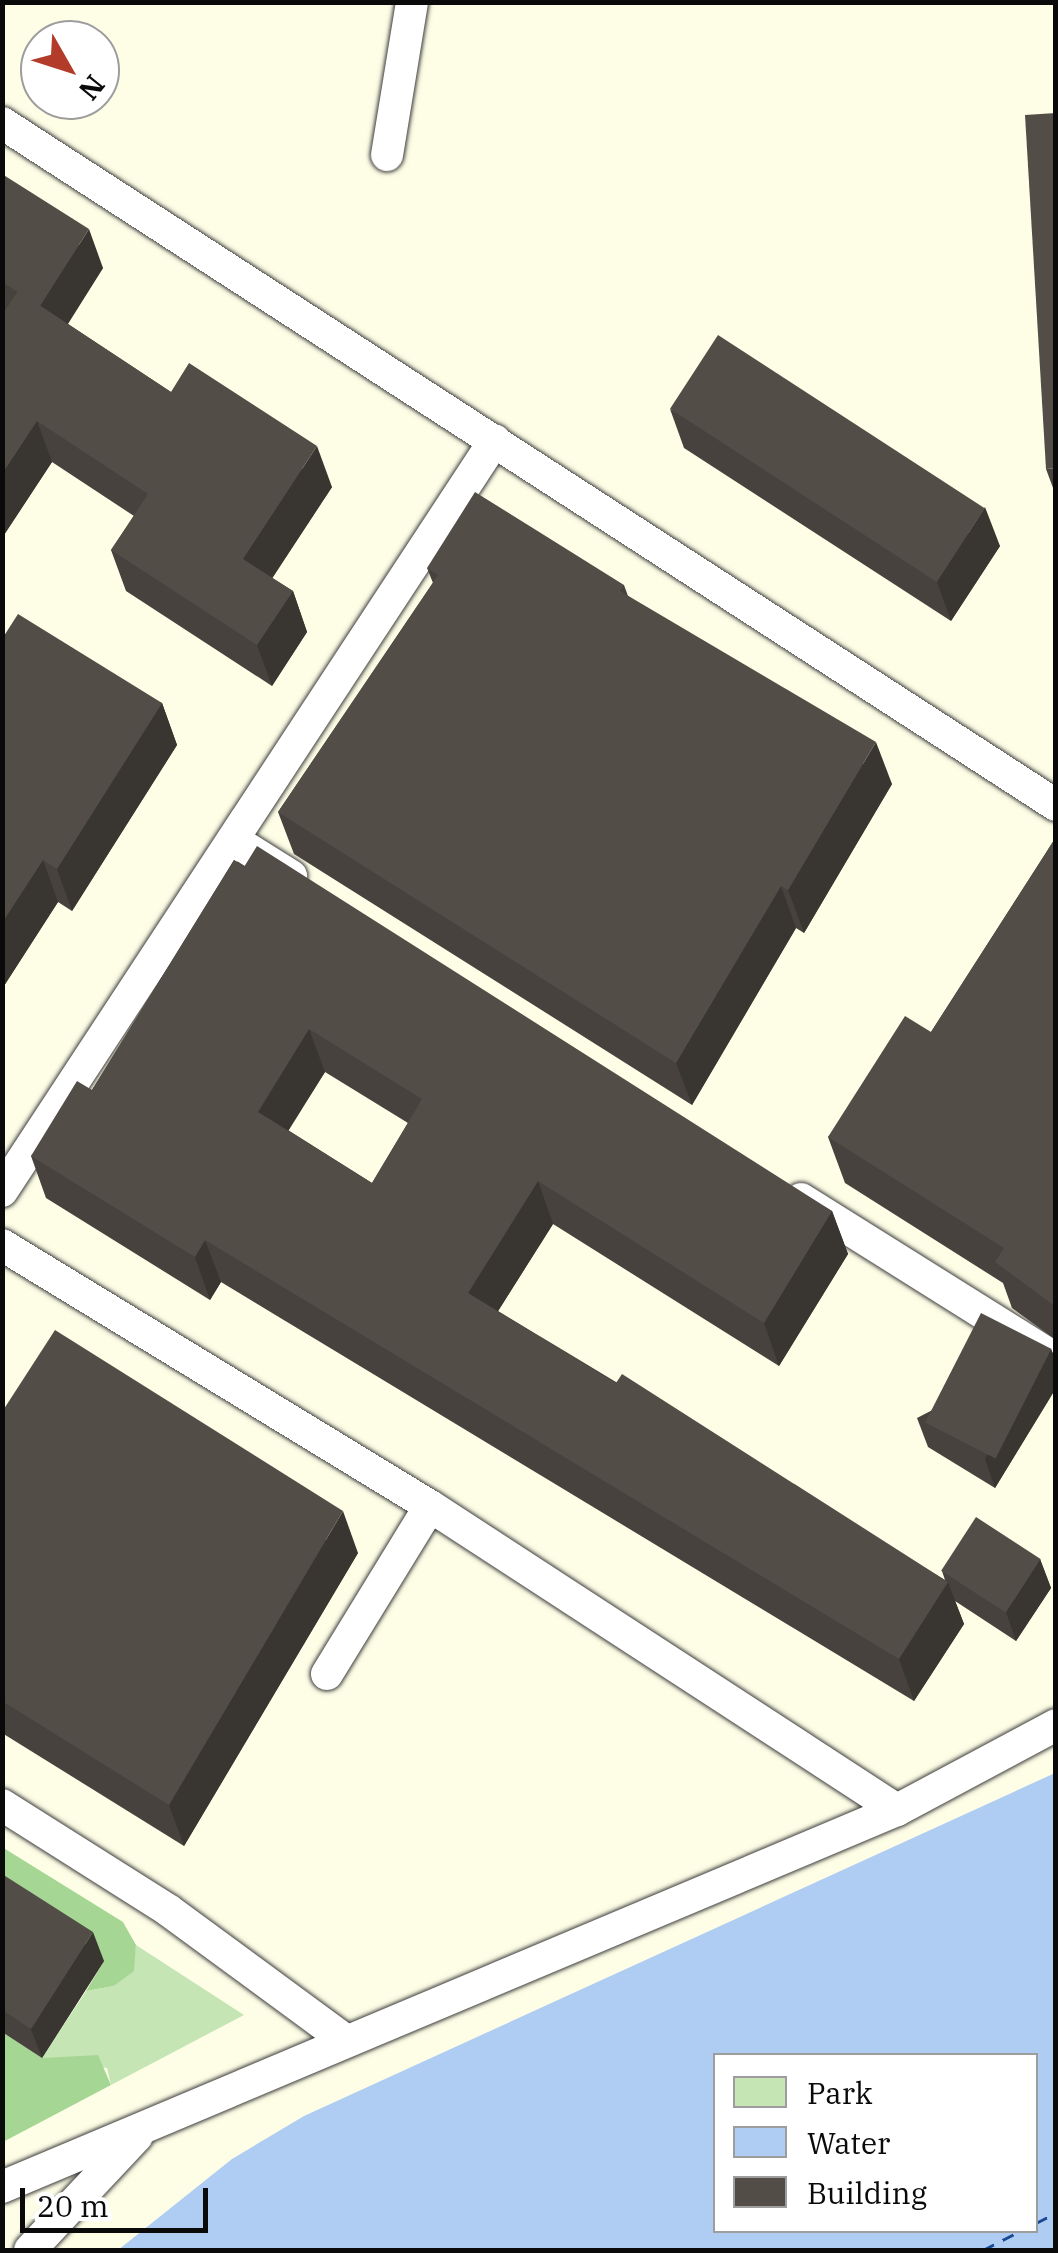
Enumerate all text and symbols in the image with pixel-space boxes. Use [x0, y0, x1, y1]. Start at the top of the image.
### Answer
north arrow [20, 20, 120, 120]
text: N [71, 68, 113, 108]
legend [713, 2053, 1038, 2233]
text: Park [807, 2073, 873, 2112]
text: Water [807, 2123, 890, 2162]
scale bar [25, 2168, 212, 2230]
text: Building [807, 2173, 927, 2212]
text: 20 m [37, 2186, 109, 2225]

